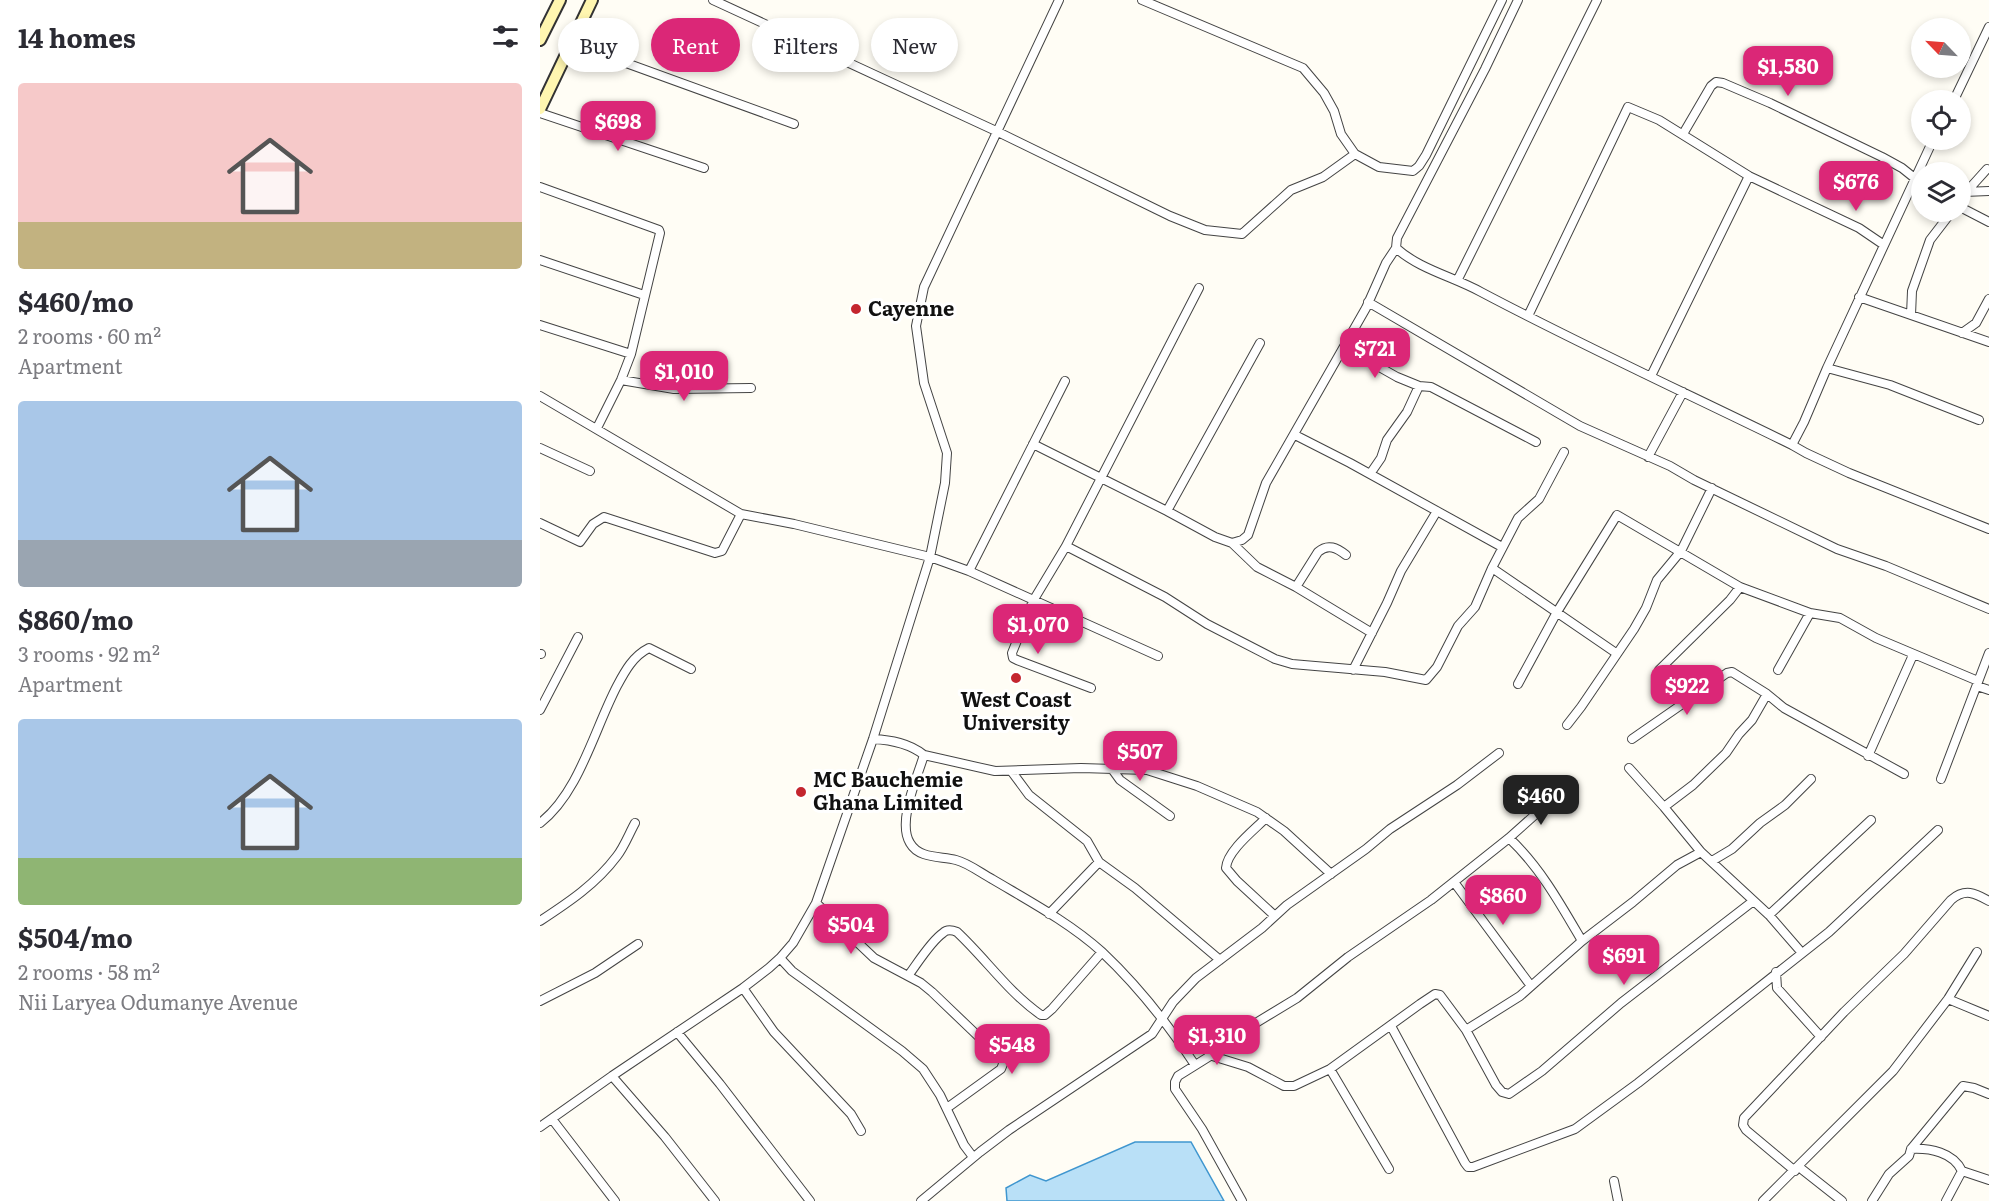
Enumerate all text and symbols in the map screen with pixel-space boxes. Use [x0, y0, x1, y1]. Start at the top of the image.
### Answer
text: 14 homes [18, 17, 136, 56]
chip: Buy [558, 18, 639, 72]
chip: Rent [651, 18, 740, 72]
chip: Filters [752, 18, 859, 72]
chip: New [871, 18, 958, 72]
north arrow [1911, 18, 1971, 78]
map controls [1911, 18, 1971, 222]
icon: filters [489, 20, 522, 53]
pin: $1,580 [1739, 46, 1837, 97]
text: $1,580 [1757, 50, 1819, 80]
button: locate [1911, 90, 1971, 150]
pin: $698 [582, 101, 654, 152]
text: $698 [595, 105, 641, 135]
icon: home [216, 122, 324, 230]
pin: $676 [1820, 161, 1892, 212]
button: layers [1911, 162, 1971, 222]
text: $676 [1833, 165, 1879, 195]
text: $460/mo [18, 281, 134, 320]
place label: Cayenne [868, 292, 954, 322]
marker: Cayenne [849, 302, 863, 316]
text: 2 rooms · 60 m² [18, 320, 161, 350]
pin: $721 [1339, 328, 1411, 379]
text: $721 [1354, 332, 1396, 362]
text: Apartment [18, 350, 123, 380]
pin: $1,010 [635, 351, 733, 402]
text: $1,010 [654, 355, 714, 385]
icon: home [216, 440, 324, 548]
text: $860/mo [18, 599, 133, 638]
pin: $1,070 [989, 604, 1087, 655]
text: $1,070 [1007, 608, 1069, 638]
text: 3 rooms · 92 m² [18, 638, 160, 668]
pin: $922 [1651, 665, 1723, 716]
text: Apartment [18, 668, 123, 698]
text: $922 [1665, 669, 1709, 699]
marker: West Coast University [1009, 671, 1023, 685]
place label: West Coast University [961, 683, 1072, 736]
pin: $507 [1104, 731, 1176, 782]
text: $507 [1117, 735, 1163, 765]
icon: home [216, 758, 324, 866]
place label: MC Bauchemie Ghana Limited [813, 763, 963, 816]
pin: $460 [1505, 775, 1577, 826]
text: $460 [1517, 779, 1565, 809]
marker: MC Bauchemie Ghana Limited [794, 785, 808, 799]
pin: $860 [1467, 875, 1539, 926]
text: $860 [1479, 879, 1527, 909]
pin: $504 [815, 904, 887, 955]
text: $504 [827, 908, 875, 938]
text: $504/mo [18, 917, 133, 956]
pin: $691 [1588, 935, 1660, 986]
text: $691 [1602, 939, 1646, 969]
text: 2 rooms · 58 m² [18, 956, 160, 986]
text: Nii Laryea Odumanye Avenue [18, 986, 298, 1016]
pin: $1,310 [1168, 1015, 1266, 1066]
text: $1,310 [1188, 1019, 1246, 1049]
pin: $548 [976, 1024, 1048, 1075]
text: $548 [989, 1028, 1035, 1058]

